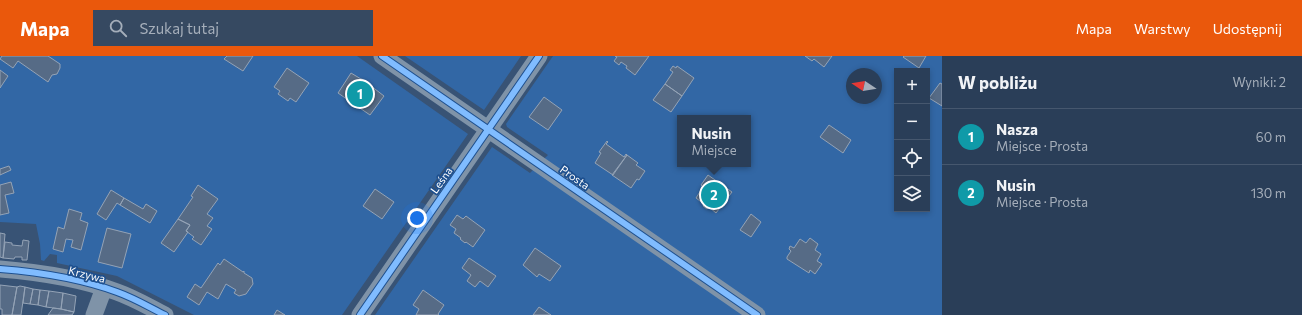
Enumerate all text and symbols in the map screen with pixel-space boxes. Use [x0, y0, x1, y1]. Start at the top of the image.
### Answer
search box [93, 10, 373, 46]
text: Mapa [20, 17, 69, 40]
icon: search [107, 17, 129, 39]
text: Szukaj tutaj [139, 19, 219, 37]
text: Mapa [1076, 20, 1112, 37]
text: Warstwy [1134, 20, 1191, 37]
text: Udostępnij [1213, 20, 1282, 37]
north arrow [846, 68, 882, 104]
map controls [894, 68, 930, 212]
button: + [894, 68, 930, 104]
text: W pobliżu [958, 72, 1037, 93]
text: Wyniki: 2 [1232, 74, 1286, 90]
pin: 1 [347, 79, 373, 109]
button: − [894, 104, 930, 140]
popup [677, 115, 751, 167]
text: Nasza [996, 120, 1038, 138]
text: Nusin [691, 124, 731, 142]
text: 1 [968, 129, 974, 145]
text: 60 m [1256, 129, 1286, 145]
text: Miejsce · Prosta [996, 138, 1088, 154]
button: locate [894, 140, 930, 176]
text: Miejsce [691, 142, 737, 158]
street label: Prosta [558, 162, 592, 192]
street label: Leśna [427, 164, 455, 196]
button: layers [894, 176, 930, 212]
text: Nusin [996, 176, 1036, 194]
pin: 2 [701, 180, 727, 210]
text: 2 [967, 185, 975, 201]
text: 130 m [1251, 185, 1286, 201]
text: Miejsce · Prosta [996, 194, 1088, 210]
your location [407, 208, 427, 228]
street label: Krzywa [67, 263, 107, 285]

